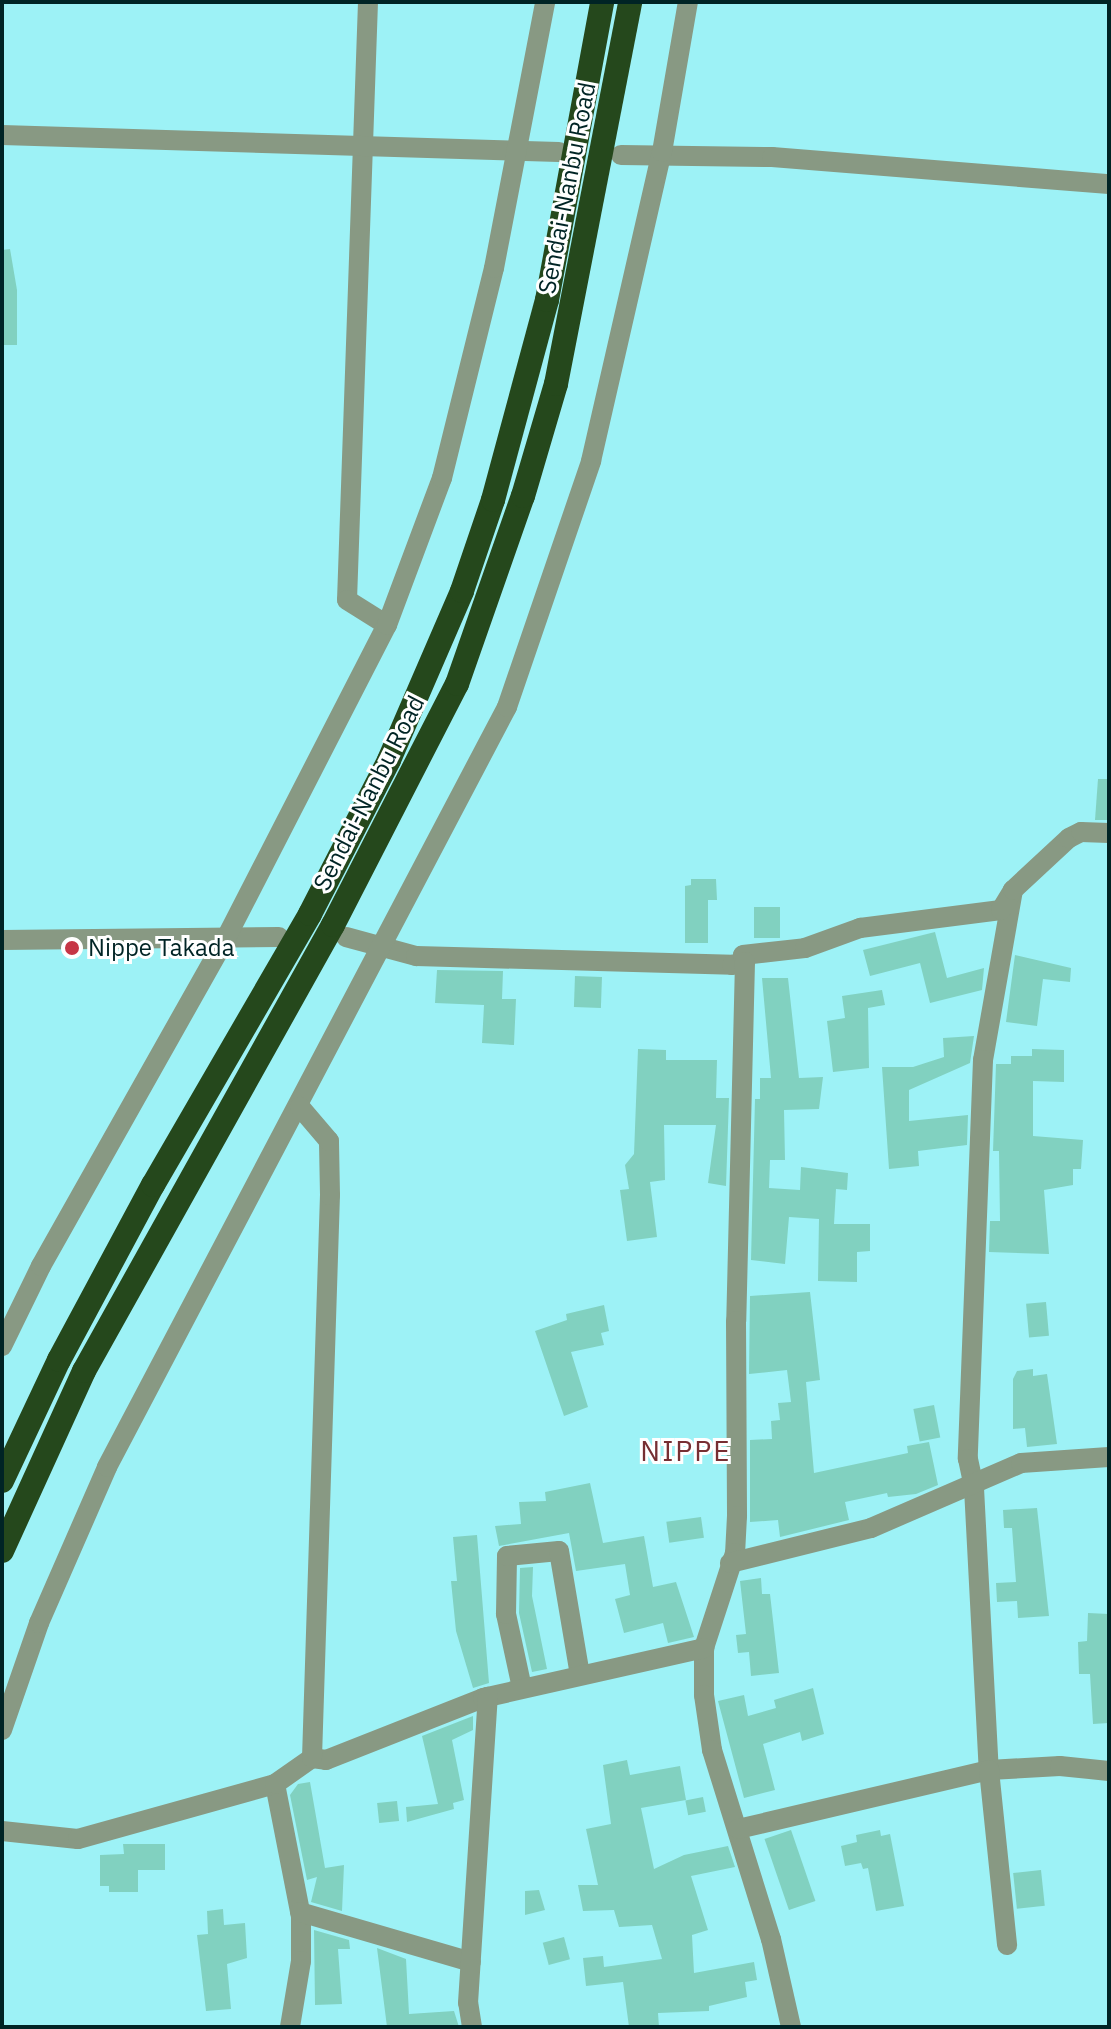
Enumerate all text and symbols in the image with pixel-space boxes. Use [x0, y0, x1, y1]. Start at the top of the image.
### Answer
street label: Sendai-Nanbu Road [532, 80, 602, 296]
street label: Sendai-Nanbu Road [307, 691, 431, 895]
place label: Nippe Takada [88, 934, 235, 962]
marker: Nippe Takada [63, 939, 81, 957]
district label: NIPPE [640, 1434, 732, 1468]

